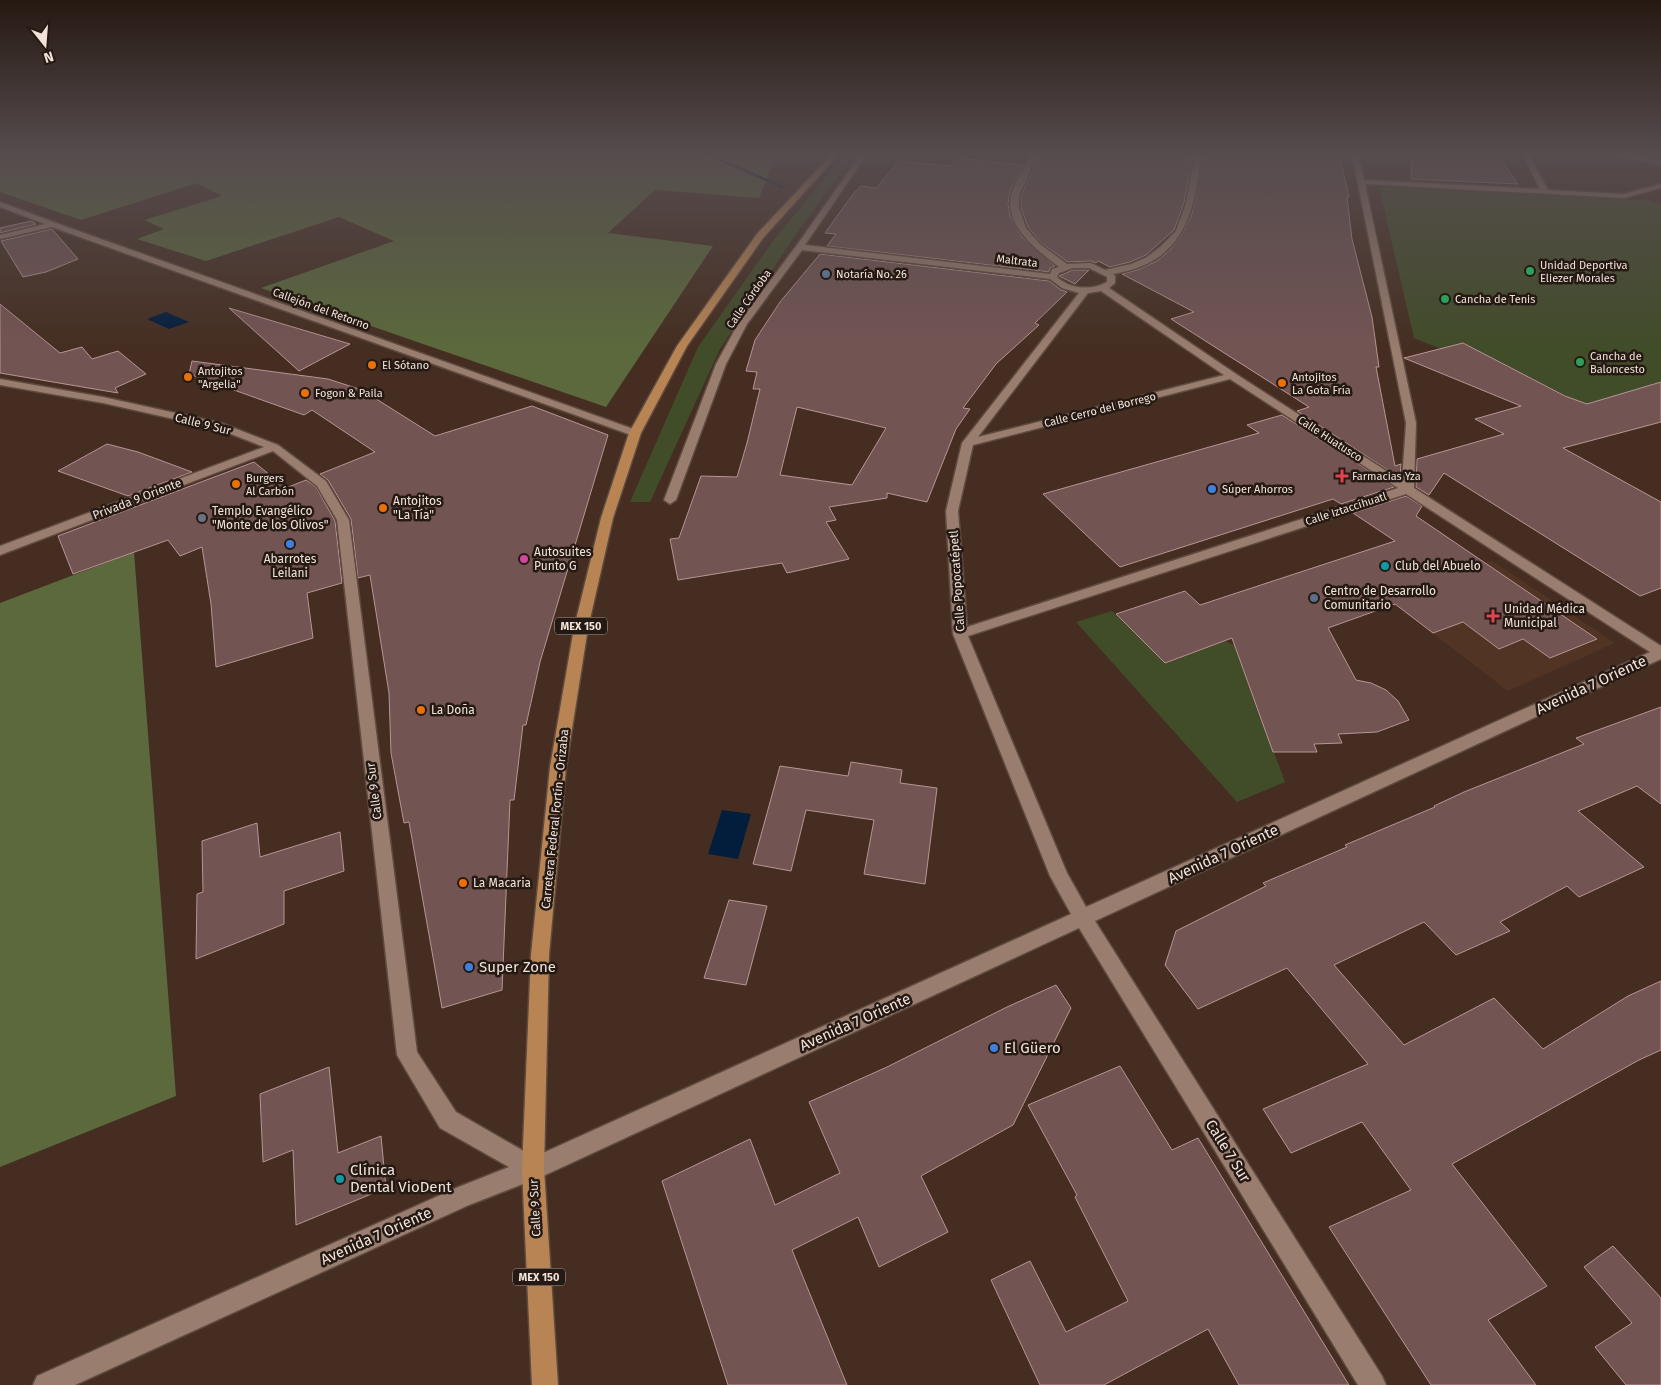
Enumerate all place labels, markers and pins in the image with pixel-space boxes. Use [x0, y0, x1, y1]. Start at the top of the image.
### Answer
place label: Unidad Deportiva Eliezer Morales [1540, 259, 1627, 285]
marker: Unidad Deportiva Eliezer Morales [1524, 265, 1536, 277]
marker: Notaría No. 26 [820, 268, 832, 280]
place label: Notaría No. 26 [836, 268, 907, 281]
marker: Cancha de Tenis [1439, 293, 1451, 305]
place label: Cancha de Tenis [1455, 293, 1535, 306]
place label: Cancha de Baloncesto [1590, 350, 1645, 376]
marker: Cancha de Baloncesto [1574, 356, 1586, 368]
marker: El Sótano [366, 359, 378, 371]
place label: El Sótano [382, 359, 429, 372]
place label: Antojitos "Argelia" [198, 365, 243, 391]
marker: Antojitos "Argelia" [182, 371, 194, 383]
place label: Antojitos La Gota Fría [1292, 371, 1351, 397]
marker: Antojitos La Gota Fría [1276, 377, 1288, 389]
marker: Fogon & Paila [299, 387, 311, 399]
place label: Fogon & Paila [315, 387, 383, 400]
marker: Farmacias Yza [1336, 470, 1348, 482]
place label: Farmacias Yza [1352, 470, 1421, 483]
place label: Burgers Al Carbón [246, 472, 294, 498]
marker: Burgers Al Carbón [230, 478, 242, 490]
marker: Súper Ahorros [1206, 483, 1218, 495]
place label: Súper Ahorros [1222, 483, 1293, 496]
place label: Antojitos "La Tía" [393, 494, 442, 522]
marker: Antojitos "La Tía" [377, 502, 389, 514]
place label: Templo Evangélico "Monte de los Olivos" [212, 504, 329, 532]
marker: Templo Evangélico "Monte de los Olivos" [196, 512, 208, 524]
marker: Abarrotes Leilani [284, 538, 296, 550]
place label: Autosuites Punto G [534, 545, 592, 573]
place label: Abarrotes Leilani [264, 552, 317, 580]
marker: Autosuites Punto G [518, 553, 530, 565]
place label: Club del Abuelo [1395, 559, 1481, 573]
marker: Club del Abuelo [1379, 560, 1391, 572]
place label: Centro de Desarrollo Comunitario [1324, 584, 1436, 612]
marker: Centro de Desarrollo Comunitario [1308, 592, 1320, 604]
place label: Unidad Médica Municipal [1504, 602, 1585, 630]
marker: Unidad Médica Municipal [1486, 609, 1500, 623]
place label: La Doña [431, 703, 475, 717]
marker: La Doña [415, 704, 427, 716]
place label: La Macaria [473, 876, 531, 890]
marker: La Macaria [457, 877, 469, 889]
place label: Super Zone [479, 958, 556, 976]
marker: Super Zone [463, 961, 475, 973]
place label: El Güero [1004, 1039, 1061, 1057]
marker: El Güero [988, 1042, 1000, 1054]
place label: Clínica Dental VioDent [350, 1161, 452, 1196]
marker: Clínica Dental VioDent [334, 1173, 346, 1185]

